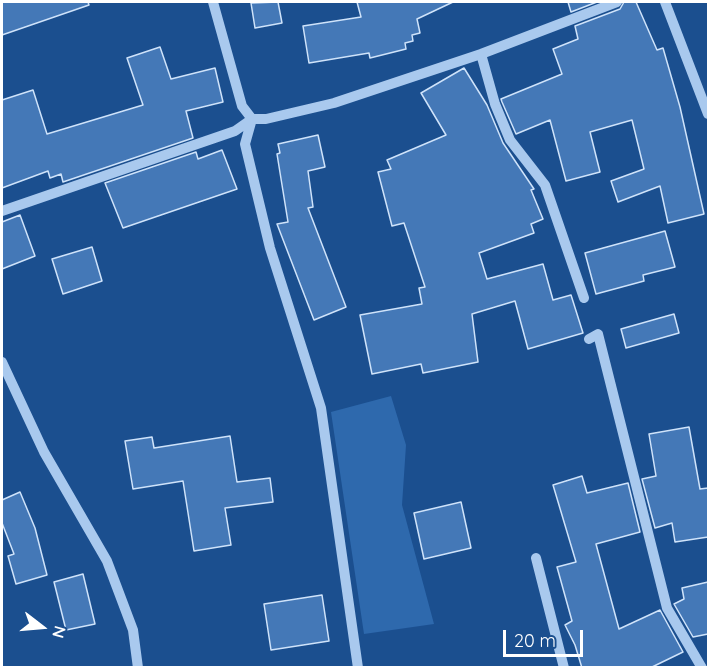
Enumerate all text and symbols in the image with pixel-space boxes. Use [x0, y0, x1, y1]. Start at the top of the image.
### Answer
north arrow [12, 597, 72, 657]
scale bar [506, 618, 586, 656]
text: N [48, 624, 71, 640]
text: 20 m [514, 629, 556, 652]

